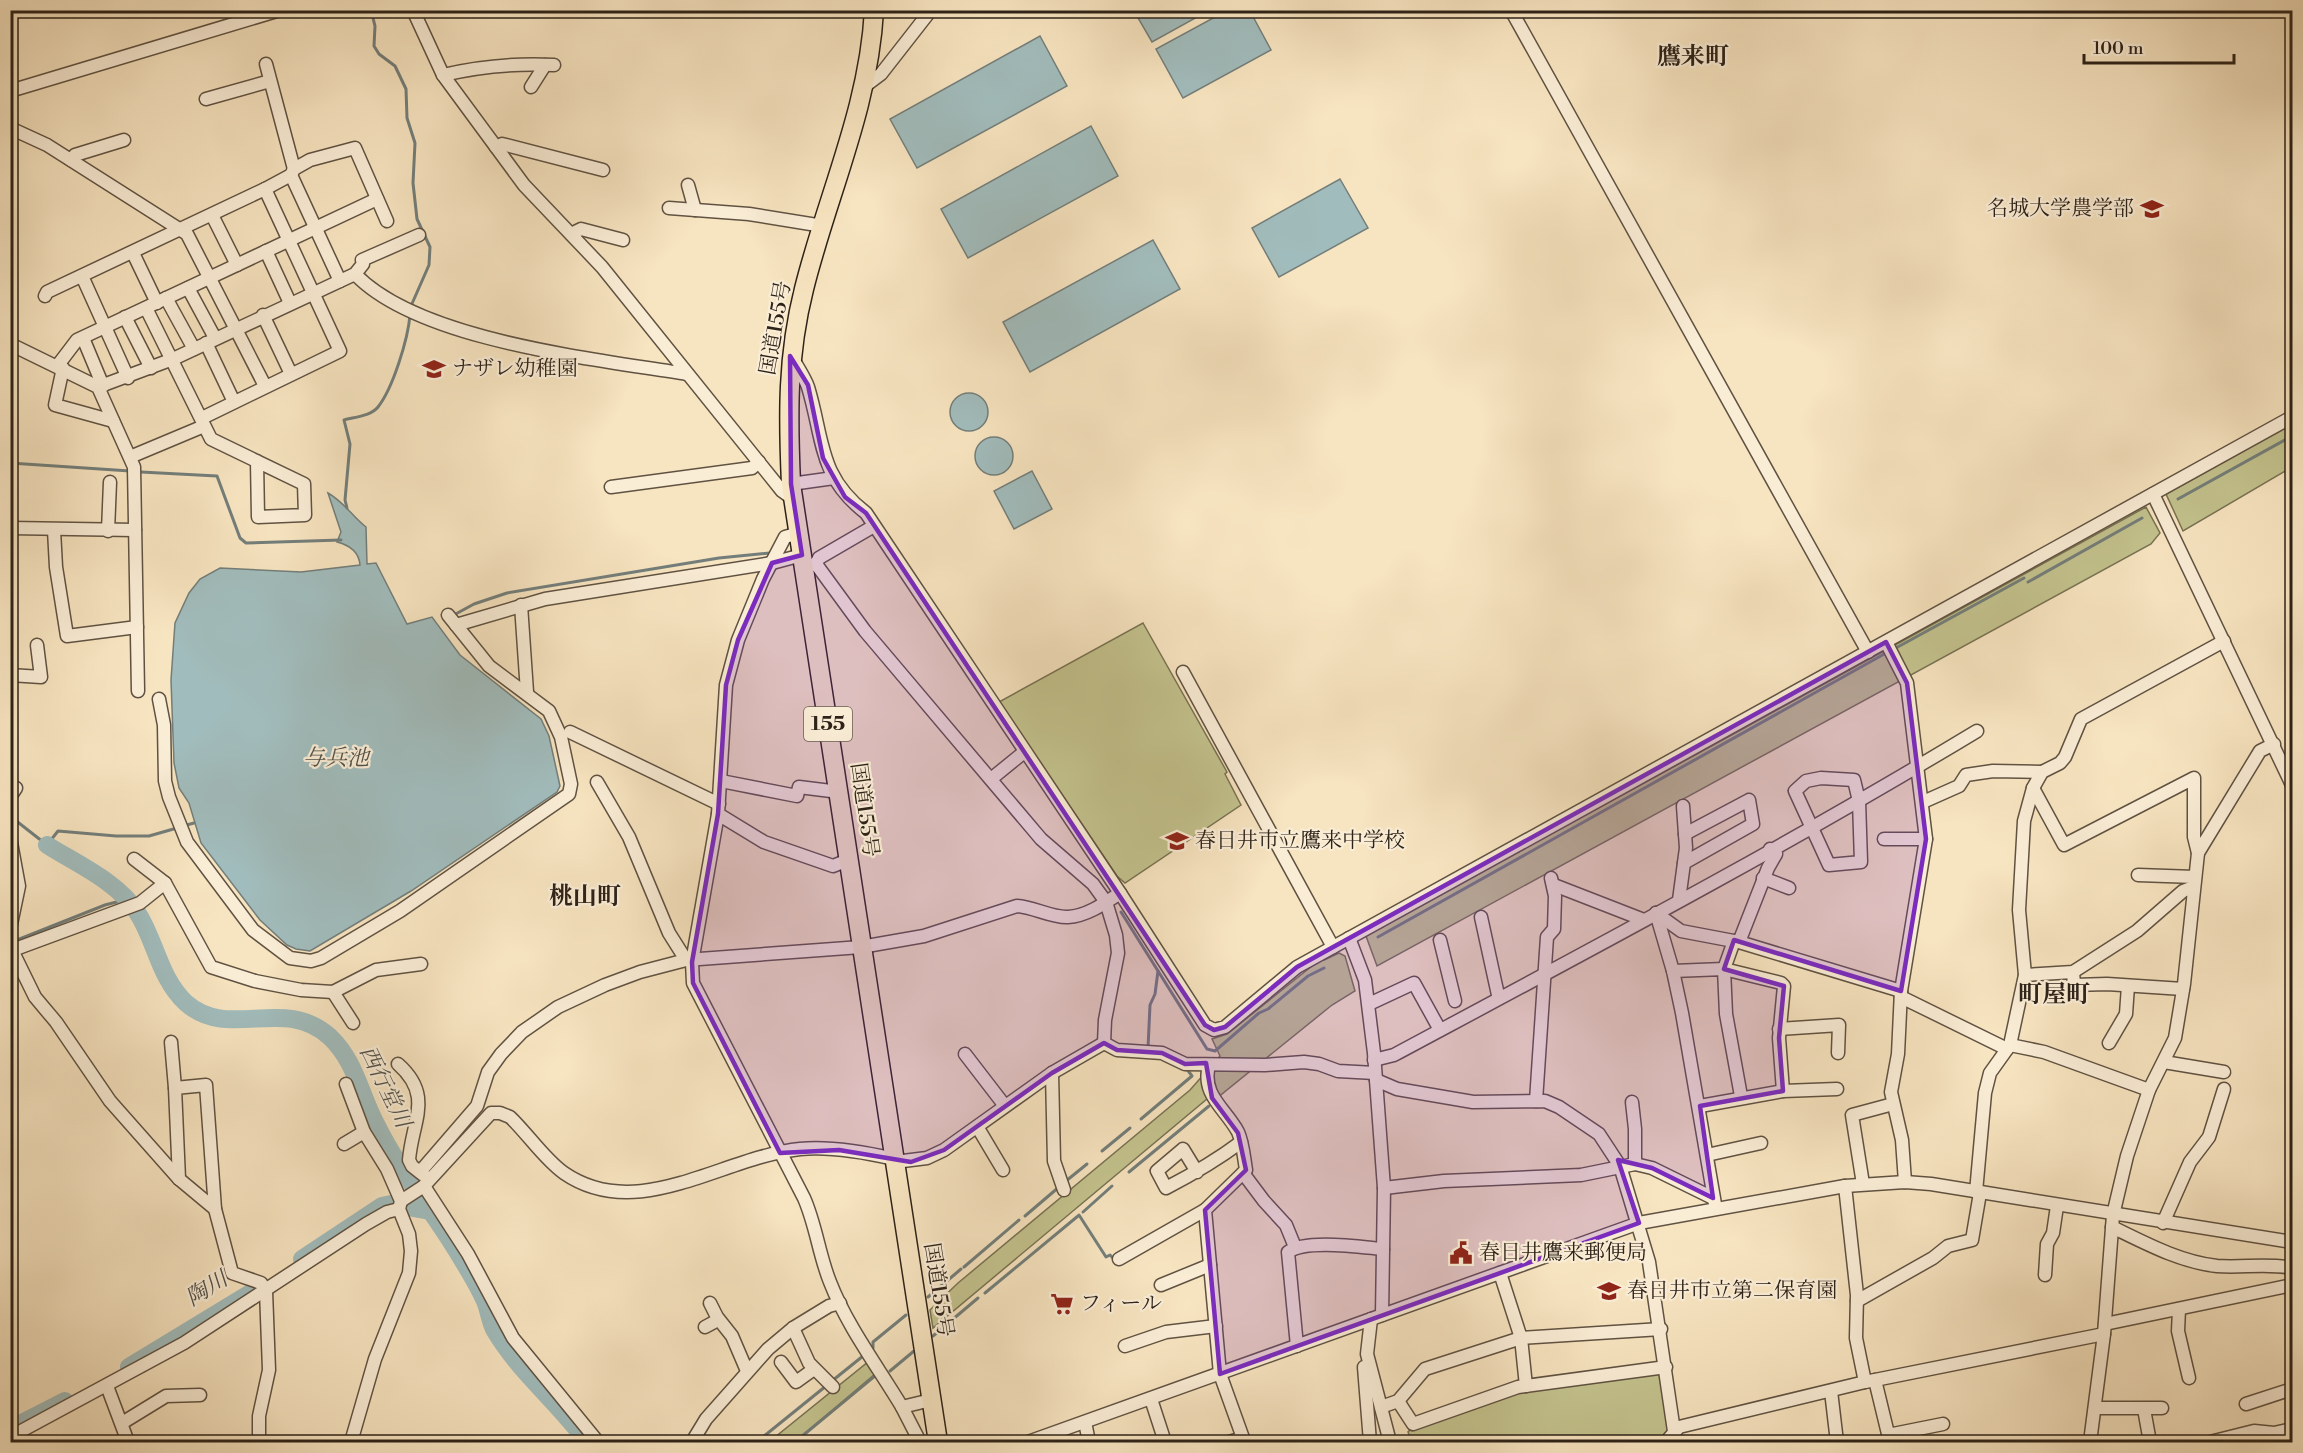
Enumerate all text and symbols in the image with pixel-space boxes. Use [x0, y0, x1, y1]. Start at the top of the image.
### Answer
scale bar [2084, 27, 2234, 65]
text: 100 m [2093, 37, 2144, 60]
district label: 鷹来町 [1657, 42, 1729, 72]
place label: 名城大学農学部 [1987, 196, 2134, 222]
school or university icon: 名城大学農学部 [2139, 196, 2165, 222]
street label: 国道155号 [755, 279, 797, 377]
school or university icon: ナザレ幼稚園 [421, 356, 447, 382]
place label: ナザレ幼稚園 [452, 356, 578, 382]
road number: 155 [804, 707, 852, 741]
water label: 与兵池 [303, 745, 372, 772]
street label: 国道155号 [845, 761, 883, 859]
school or university icon: 春日井市立鷹来中学校 [1164, 828, 1190, 854]
place label: 春日井市立鷹来中学校 [1195, 828, 1405, 854]
district label: 桃山町 [549, 882, 621, 912]
district label: 町屋町 [2018, 980, 2090, 1010]
water label: 西行堂川 [354, 1042, 417, 1134]
public building icon: 春日井鷹来郵便局 [1448, 1240, 1474, 1266]
place label: 春日井鷹来郵便局 [1479, 1240, 1647, 1266]
street label: 国道155号 [918, 1241, 958, 1339]
water label: 陶川 [181, 1265, 235, 1312]
school or university icon: 春日井市立第二保育園 [1596, 1278, 1622, 1304]
place label: 春日井市立第二保育園 [1627, 1278, 1837, 1304]
supermarket icon: フィール [1049, 1291, 1075, 1317]
place label: フィール [1080, 1291, 1162, 1317]

